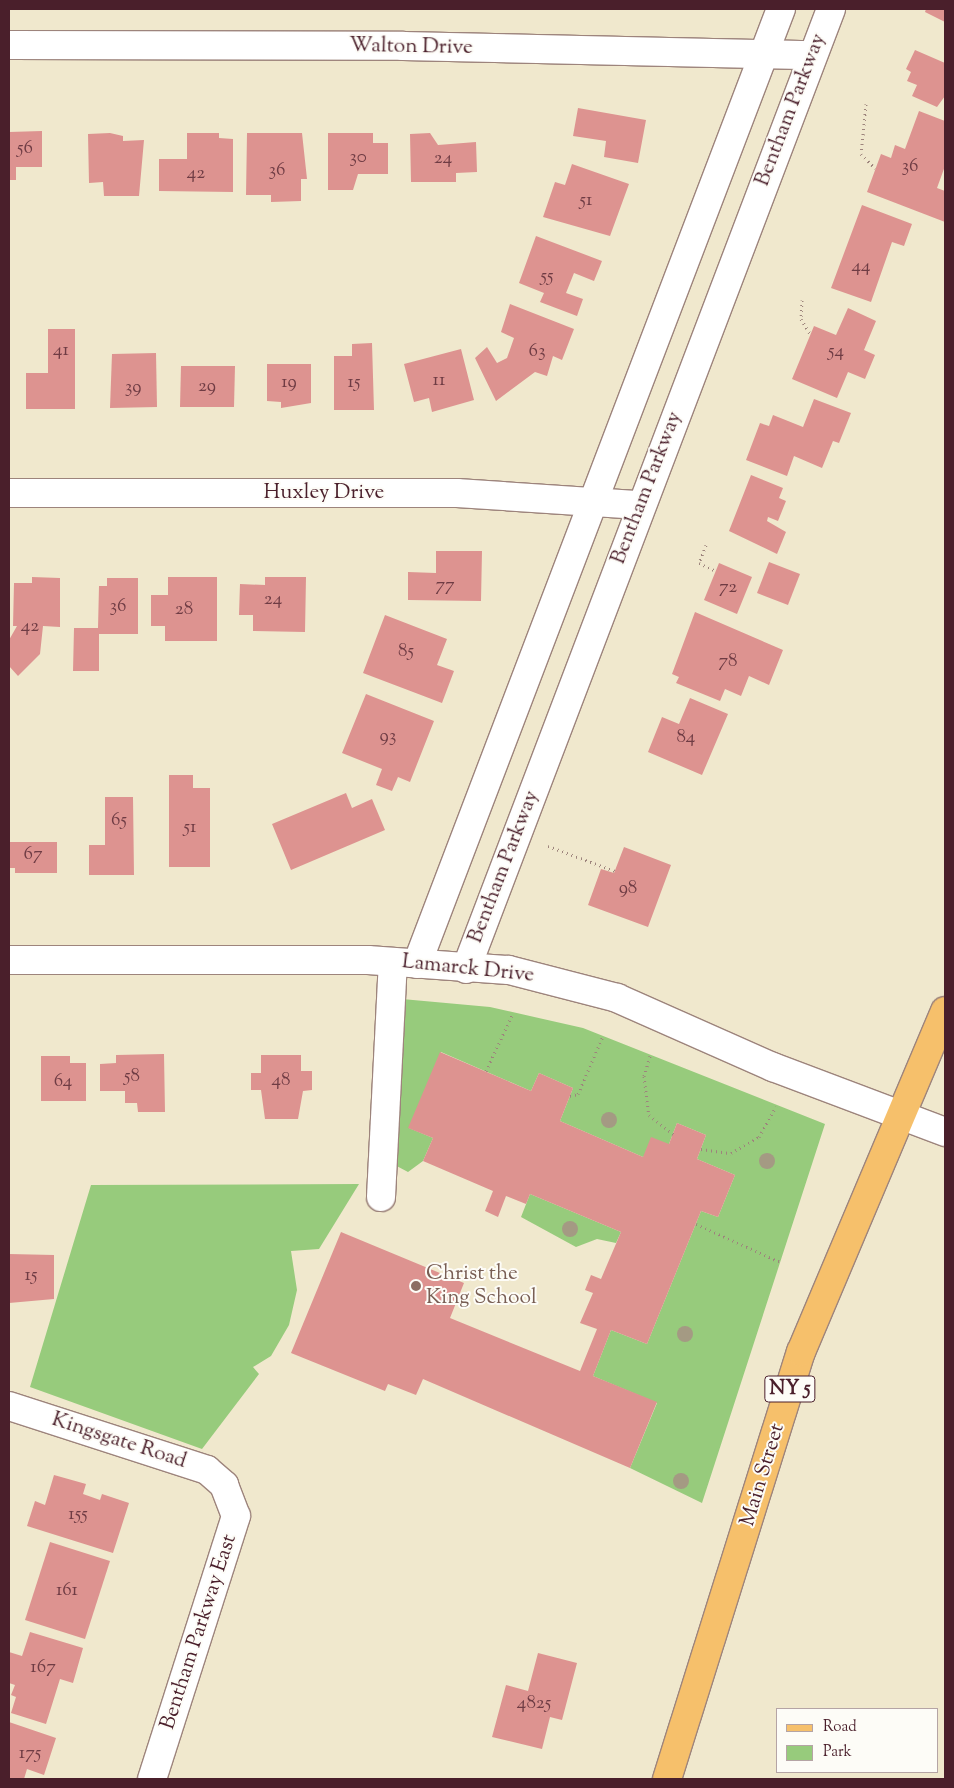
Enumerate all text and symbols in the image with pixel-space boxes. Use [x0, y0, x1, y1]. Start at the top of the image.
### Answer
street label: Bentham Parkway [750, 30, 832, 190]
street label: Walton Drive [349, 33, 473, 61]
house number: 56 [17, 138, 33, 160]
house number: 30 [349, 147, 367, 169]
house number: 24 [434, 148, 452, 170]
house number: 36 [902, 156, 918, 178]
house number: 36 [269, 160, 285, 182]
house number: 42 [187, 163, 205, 185]
house number: 51 [580, 190, 592, 212]
house number: 44 [851, 256, 871, 278]
house number: 55 [540, 266, 554, 288]
house number: 41 [53, 340, 69, 362]
house number: 63 [528, 341, 546, 363]
house number: 54 [828, 341, 844, 363]
house number: 11 [433, 370, 445, 392]
house number: 19 [281, 372, 297, 394]
house number: 15 [348, 372, 360, 394]
house number: 29 [198, 376, 216, 398]
house number: 39 [125, 377, 141, 399]
street label: Bentham Parkway [606, 408, 688, 568]
street label: Huxley Drive [264, 480, 384, 506]
house number: 77 [435, 575, 455, 597]
house number: 72 [719, 577, 737, 599]
house number: 24 [264, 589, 282, 611]
house number: 36 [110, 596, 126, 618]
house number: 28 [175, 599, 193, 621]
house number: 42 [21, 616, 39, 638]
house number: 85 [398, 641, 414, 663]
house number: 78 [718, 651, 738, 673]
house number: 93 [380, 726, 396, 748]
house number: 84 [677, 727, 695, 749]
street label: Bentham Parkway [463, 787, 545, 947]
house number: 65 [111, 810, 127, 832]
house number: 51 [184, 817, 196, 839]
house number: 67 [24, 844, 42, 866]
house number: 98 [619, 878, 637, 900]
street label: Lamarck Drive [401, 950, 535, 988]
house number: 58 [124, 1066, 140, 1088]
house number: 48 [271, 1070, 291, 1092]
house number: 64 [54, 1071, 72, 1093]
place label: Christ the King School [426, 1261, 537, 1311]
house number: 15 [25, 1265, 37, 1287]
marker: Christ the King School [410, 1280, 422, 1292]
road number: NY 5 [764, 1372, 816, 1406]
street label: Kingsgate Road [48, 1407, 190, 1475]
street label: Main Street [735, 1421, 791, 1529]
house number: 155 [68, 1504, 88, 1526]
street label: Bentham Parkway East [156, 1531, 242, 1733]
house number: 161 [56, 1580, 78, 1602]
house number: 167 [30, 1657, 56, 1679]
house number: 4825 [517, 1693, 551, 1715]
legend [776, 1708, 939, 1773]
text: Road [823, 1717, 857, 1738]
text: Park [823, 1742, 852, 1763]
house number: 175 [19, 1743, 41, 1765]

